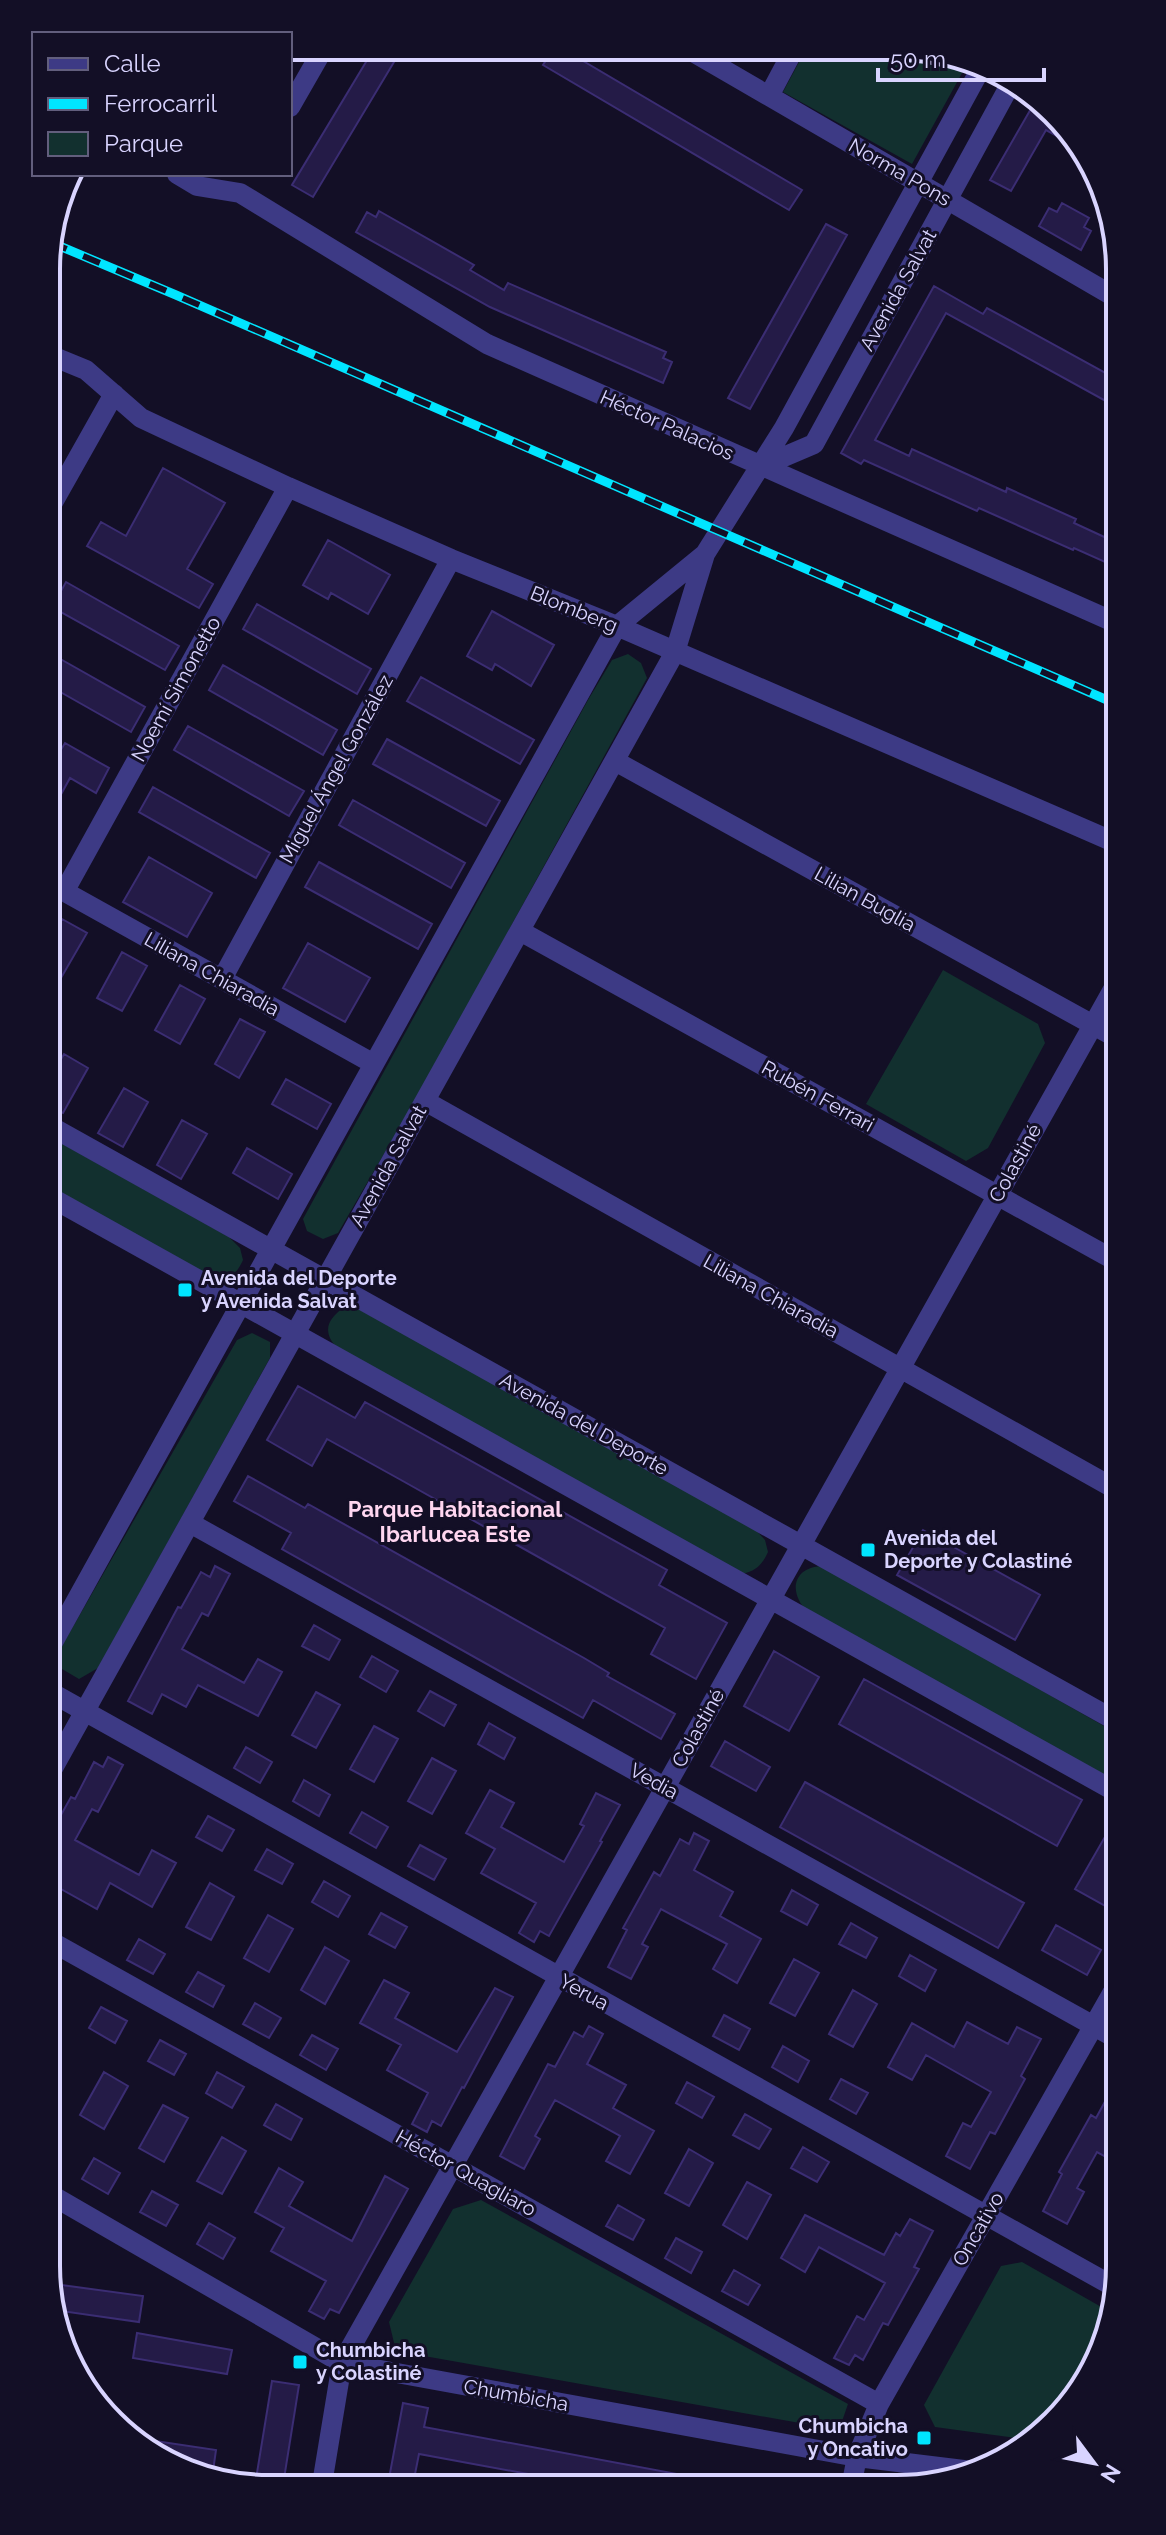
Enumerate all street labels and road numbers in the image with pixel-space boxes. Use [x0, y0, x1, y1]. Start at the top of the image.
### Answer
street label: Norma Pons [845, 133, 955, 211]
street label: Avenida Salvat [855, 225, 941, 355]
street label: Héctor Palacios [596, 385, 738, 465]
street label: Blomberg [527, 581, 621, 637]
street label: Noemí Simonetto [126, 612, 226, 766]
street label: Miguel Ángel González [274, 670, 398, 867]
street label: Lilian Buglia [810, 861, 920, 937]
street label: Liliana Chiaradia [140, 927, 284, 1021]
street label: Rubén Ferrari [758, 1055, 878, 1137]
street label: Avenida Salvat [345, 1101, 431, 1231]
street label: Colastiné [984, 1119, 1046, 1206]
street label: Liliana Chiaradia [699, 1249, 843, 1343]
street label: Avenida del Deporte [496, 1368, 673, 1480]
street label: Colastiné [667, 1684, 729, 1771]
street label: Vedia [626, 1758, 682, 1804]
street label: Yerua [555, 1969, 613, 2015]
street label: Héctor Quagliaro [392, 2124, 540, 2222]
street label: Oncativo [947, 2188, 1009, 2270]
street label: Chumbicha [462, 2374, 570, 2416]

